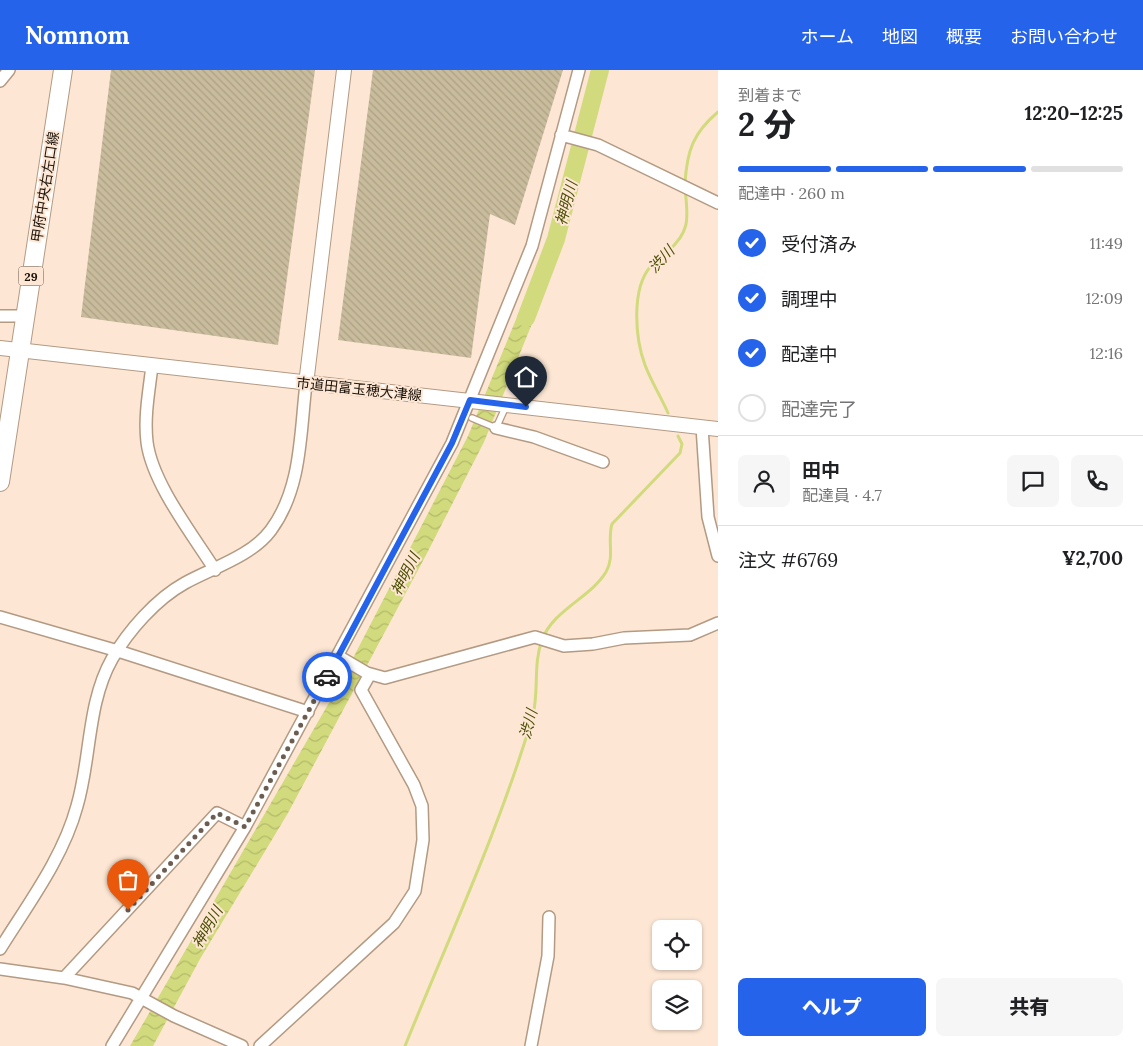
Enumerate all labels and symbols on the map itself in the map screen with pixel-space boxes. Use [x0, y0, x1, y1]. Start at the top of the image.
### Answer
street label: 甲府中央右左口線 [27, 130, 63, 244]
water label: 神明川 [551, 177, 582, 227]
water label: 渋川 [644, 240, 680, 276]
road number: 29 [18, 267, 44, 286]
pin [505, 356, 547, 407]
street label: 市道田富玉穂大津線 [295, 373, 423, 405]
water label: 神明川 [386, 548, 425, 598]
courier [302, 652, 352, 702]
water label: 渋川 [515, 705, 542, 741]
pin [107, 859, 149, 910]
water label: 神明川 [188, 901, 227, 951]

